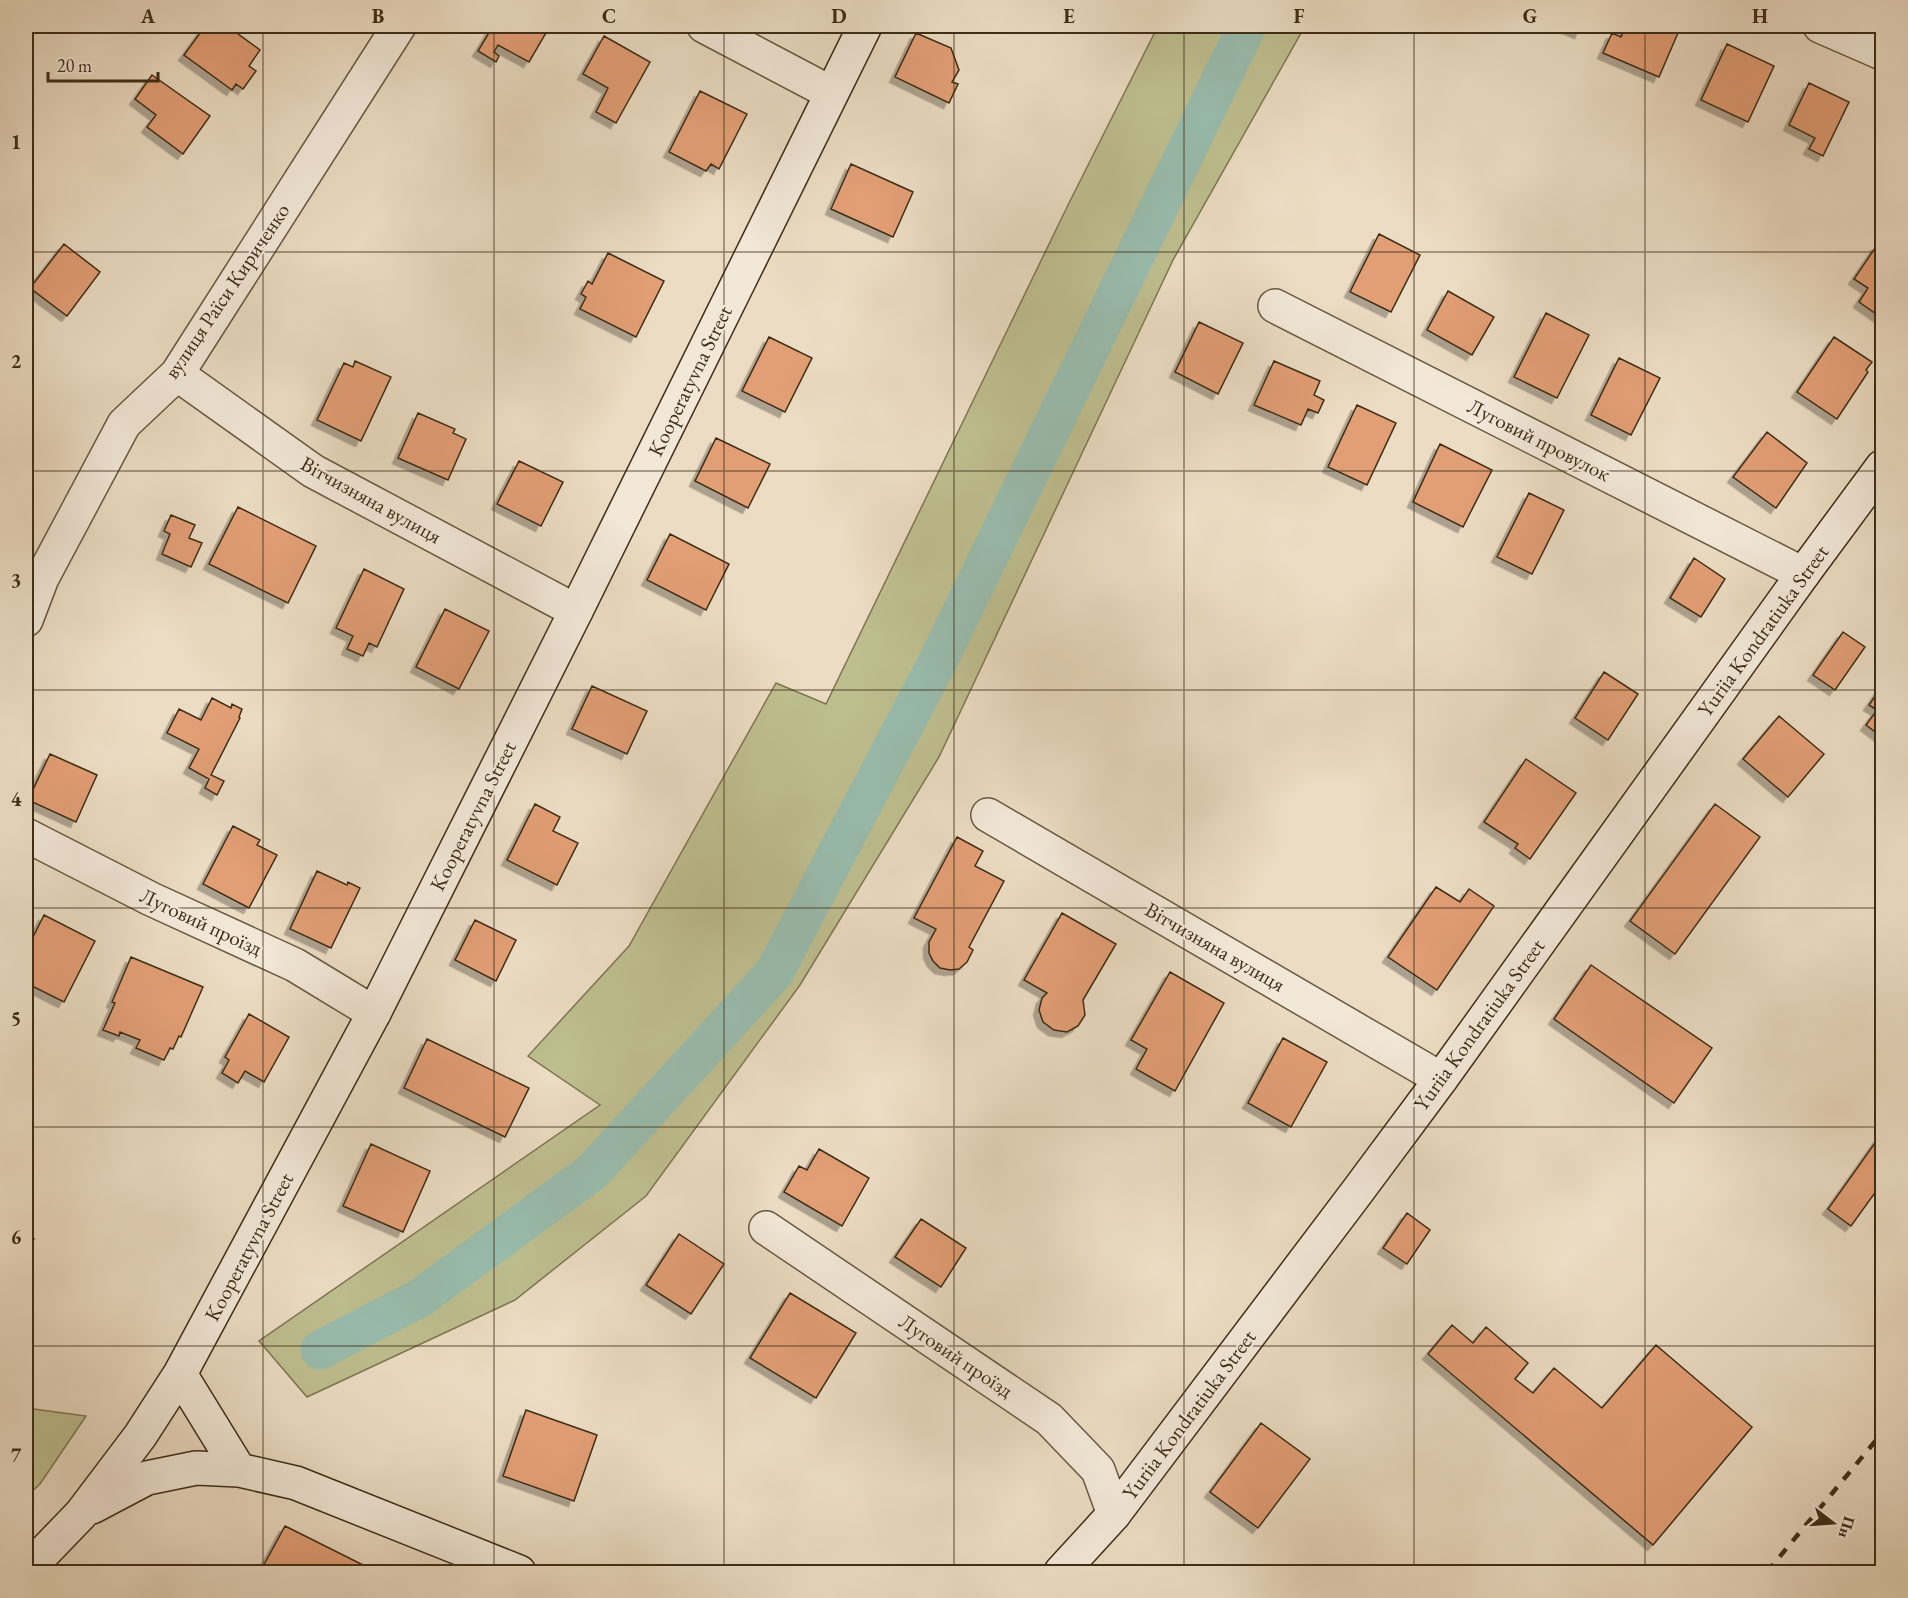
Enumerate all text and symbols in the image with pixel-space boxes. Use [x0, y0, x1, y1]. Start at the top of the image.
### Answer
text: A [140, 3, 156, 29]
text: B [372, 3, 384, 29]
text: C [602, 3, 616, 29]
text: D [831, 3, 847, 29]
text: E [1063, 3, 1075, 29]
text: F [1294, 3, 1305, 29]
text: G [1523, 3, 1537, 29]
text: H [1752, 3, 1768, 29]
scale bar [48, 45, 158, 83]
text: 20 m [57, 54, 92, 77]
text: 1 [11, 129, 21, 155]
street label: вулиця Раїси Кириченко [158, 198, 295, 384]
street label: Kooperatyvna Street [641, 301, 738, 461]
text: 2 [11, 348, 22, 374]
street label: Луговий провулок [1463, 392, 1615, 487]
street label: Вітчизняна вулиця [296, 450, 446, 549]
street label: Yuriia Kondratiuka Street [1691, 539, 1834, 722]
text: 3 [11, 567, 21, 593]
street label: Kooperatyvna Street [423, 736, 522, 895]
text: 4 [11, 786, 22, 812]
street label: Луговий проїзд [136, 882, 267, 962]
street label: Вітчизняна вулиця [1140, 896, 1290, 998]
street label: Yuriia Kondratiuka Street [1407, 933, 1550, 1116]
text: 5 [11, 1005, 21, 1031]
street label: Kooperatyvna Street [198, 1168, 299, 1326]
text: 6 [11, 1224, 22, 1250]
street label: Луговий проїзд [894, 1308, 1019, 1404]
street label: Yuriia Kondratiuka Street [1116, 1324, 1262, 1505]
text: 7 [11, 1442, 22, 1468]
north arrow [1803, 1493, 1863, 1553]
text: Пн [1834, 1514, 1860, 1541]

